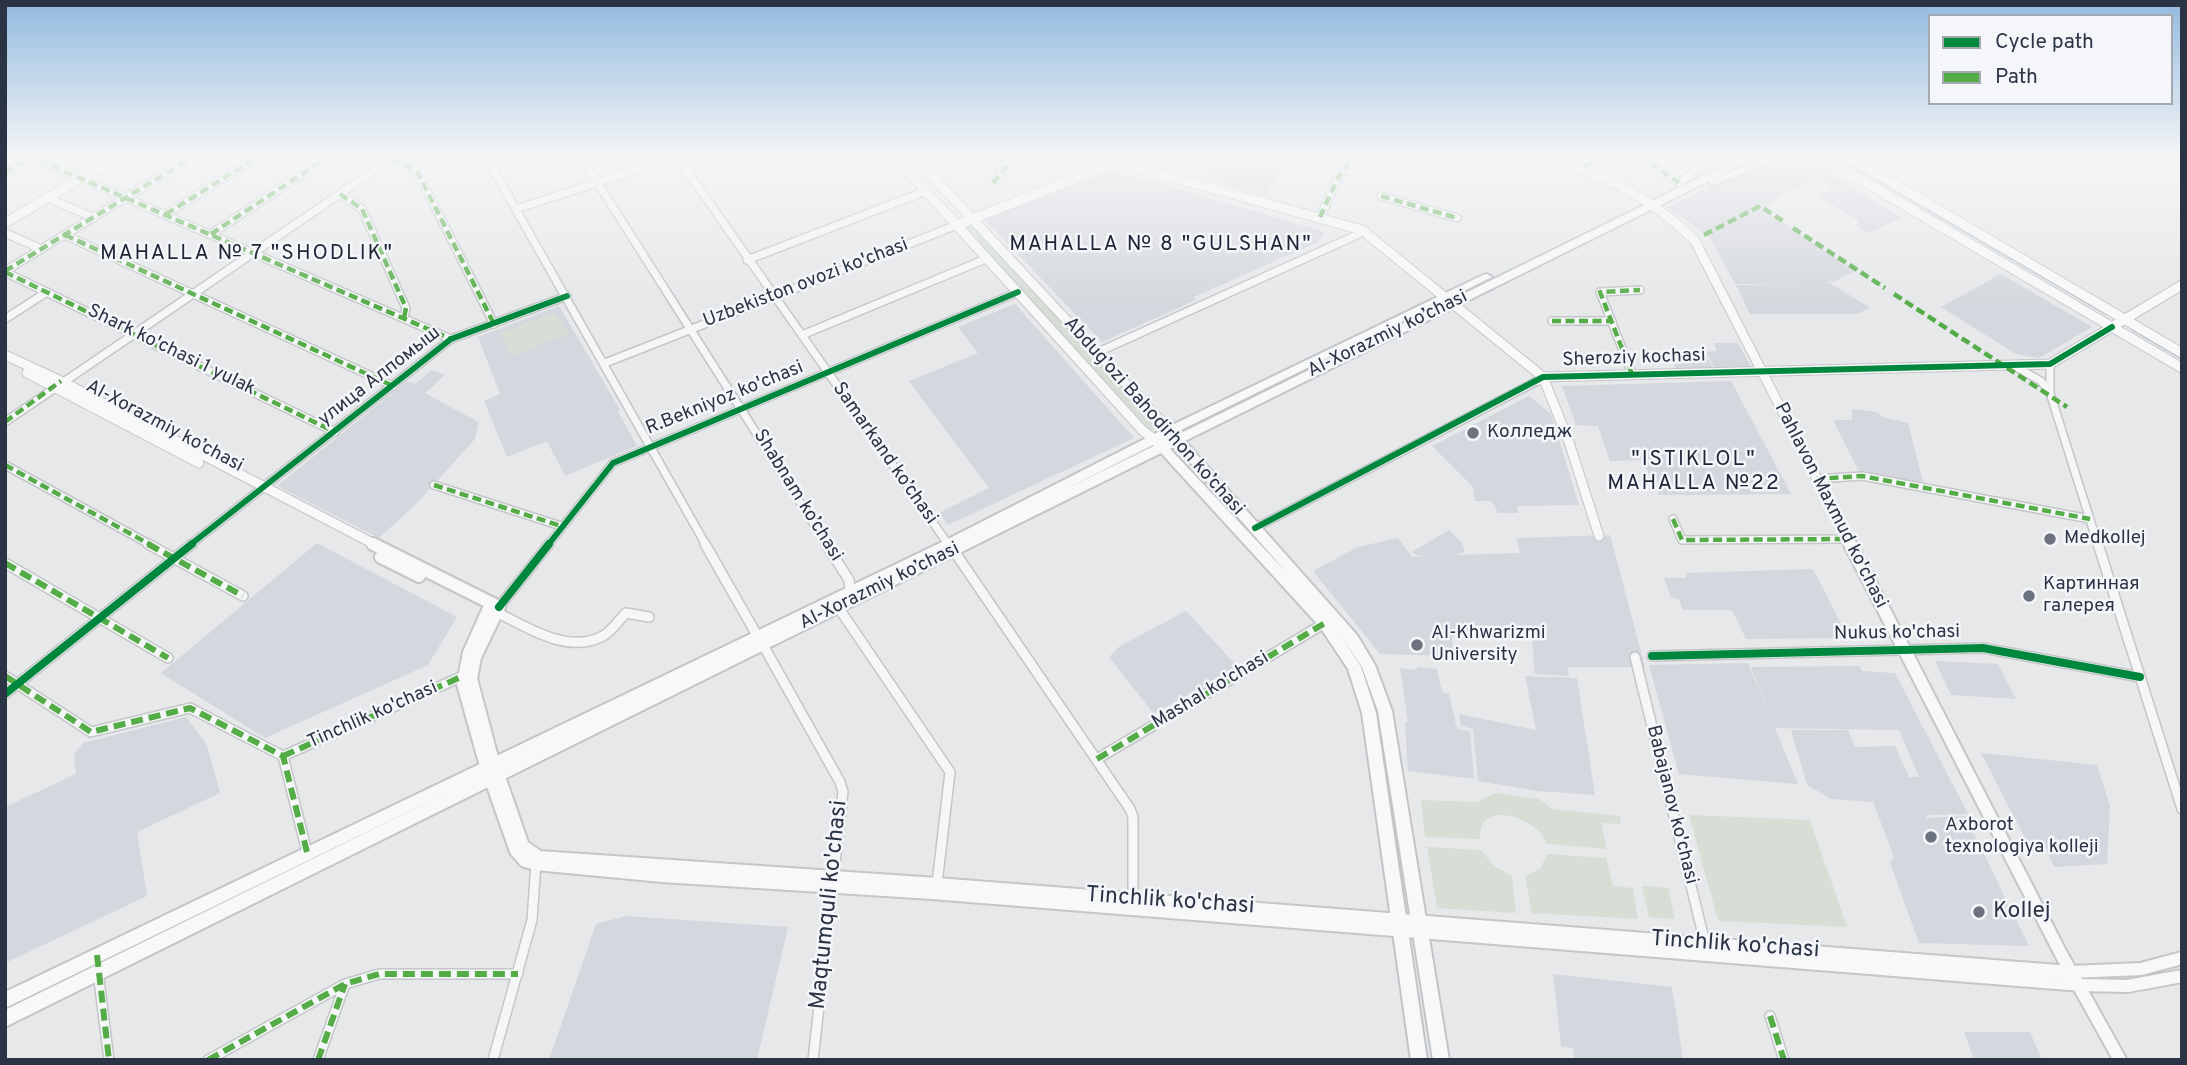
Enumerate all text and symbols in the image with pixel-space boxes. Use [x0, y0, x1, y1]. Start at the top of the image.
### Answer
legend [1928, 14, 2173, 105]
text: Cycle path [1995, 29, 2094, 56]
text: Path [1995, 64, 2038, 91]
district label: MAHALLA № 8 "GULSHAN" [1012, 233, 1310, 259]
street label: Uzbekiston ovozi ko'chasi [700, 234, 912, 334]
district label: MAHALLA № 7 "SHODLIK" [103, 242, 391, 268]
street label: Al-Xorazmiy ko’chasi [1304, 286, 1472, 384]
street label: Shark ko'chasi 1 yulak [83, 300, 259, 402]
street label: Abdug’ozi Bahodirhon ko’chasi [1058, 313, 1248, 521]
street label: улица Алпомыш [314, 322, 446, 432]
street label: Sheroziy kochasi [1562, 345, 1706, 373]
street label: R.Bekniyoz ko'chasi [643, 357, 807, 441]
street label: Al-Xorazmiy ko’chasi [81, 376, 247, 478]
street label: Samarkand ko’chasi [826, 379, 942, 529]
street label: Pahlavon Maxmud ko'chasi [1768, 399, 1892, 613]
place label: Колледж [1487, 422, 1572, 444]
marker: Колледж [1465, 425, 1481, 441]
street label: Shabnam ko’chasi [747, 426, 847, 566]
district label: "ISTIKLOL" MAHALLA №22 [1609, 448, 1779, 498]
place label: Medkollej [2064, 528, 2146, 550]
marker: Medkollej [2042, 531, 2058, 547]
street label: Al-Xorazmiy ko’chasi [796, 538, 964, 636]
place label: Картинная галерея [2043, 574, 2140, 618]
marker: Картинная галерея [2021, 588, 2037, 604]
street label: Nukus ko'chasi [1834, 622, 1960, 646]
place label: Al-Khwarizmi University [1431, 623, 1546, 667]
marker: Al-Khwarizmi University [1409, 637, 1425, 653]
street label: Mashal ko'chasi [1149, 647, 1273, 735]
street label: Tinchlik ko'chasi [305, 677, 441, 755]
street label: Babajanov ko'chasi [1640, 723, 1702, 887]
street label: Maqtumquli ko'chasi [805, 799, 855, 1011]
place label: Axborot texnologiya kolleji [1945, 815, 2099, 859]
marker: Axborot texnologiya kolleji [1923, 829, 1939, 845]
street label: Tinchlik ko'chasi [1085, 882, 1255, 922]
place label: Kollej [1993, 898, 2051, 926]
marker: Kollej [1971, 904, 1987, 920]
street label: Tinchlik ko'chasi [1650, 926, 1820, 966]

